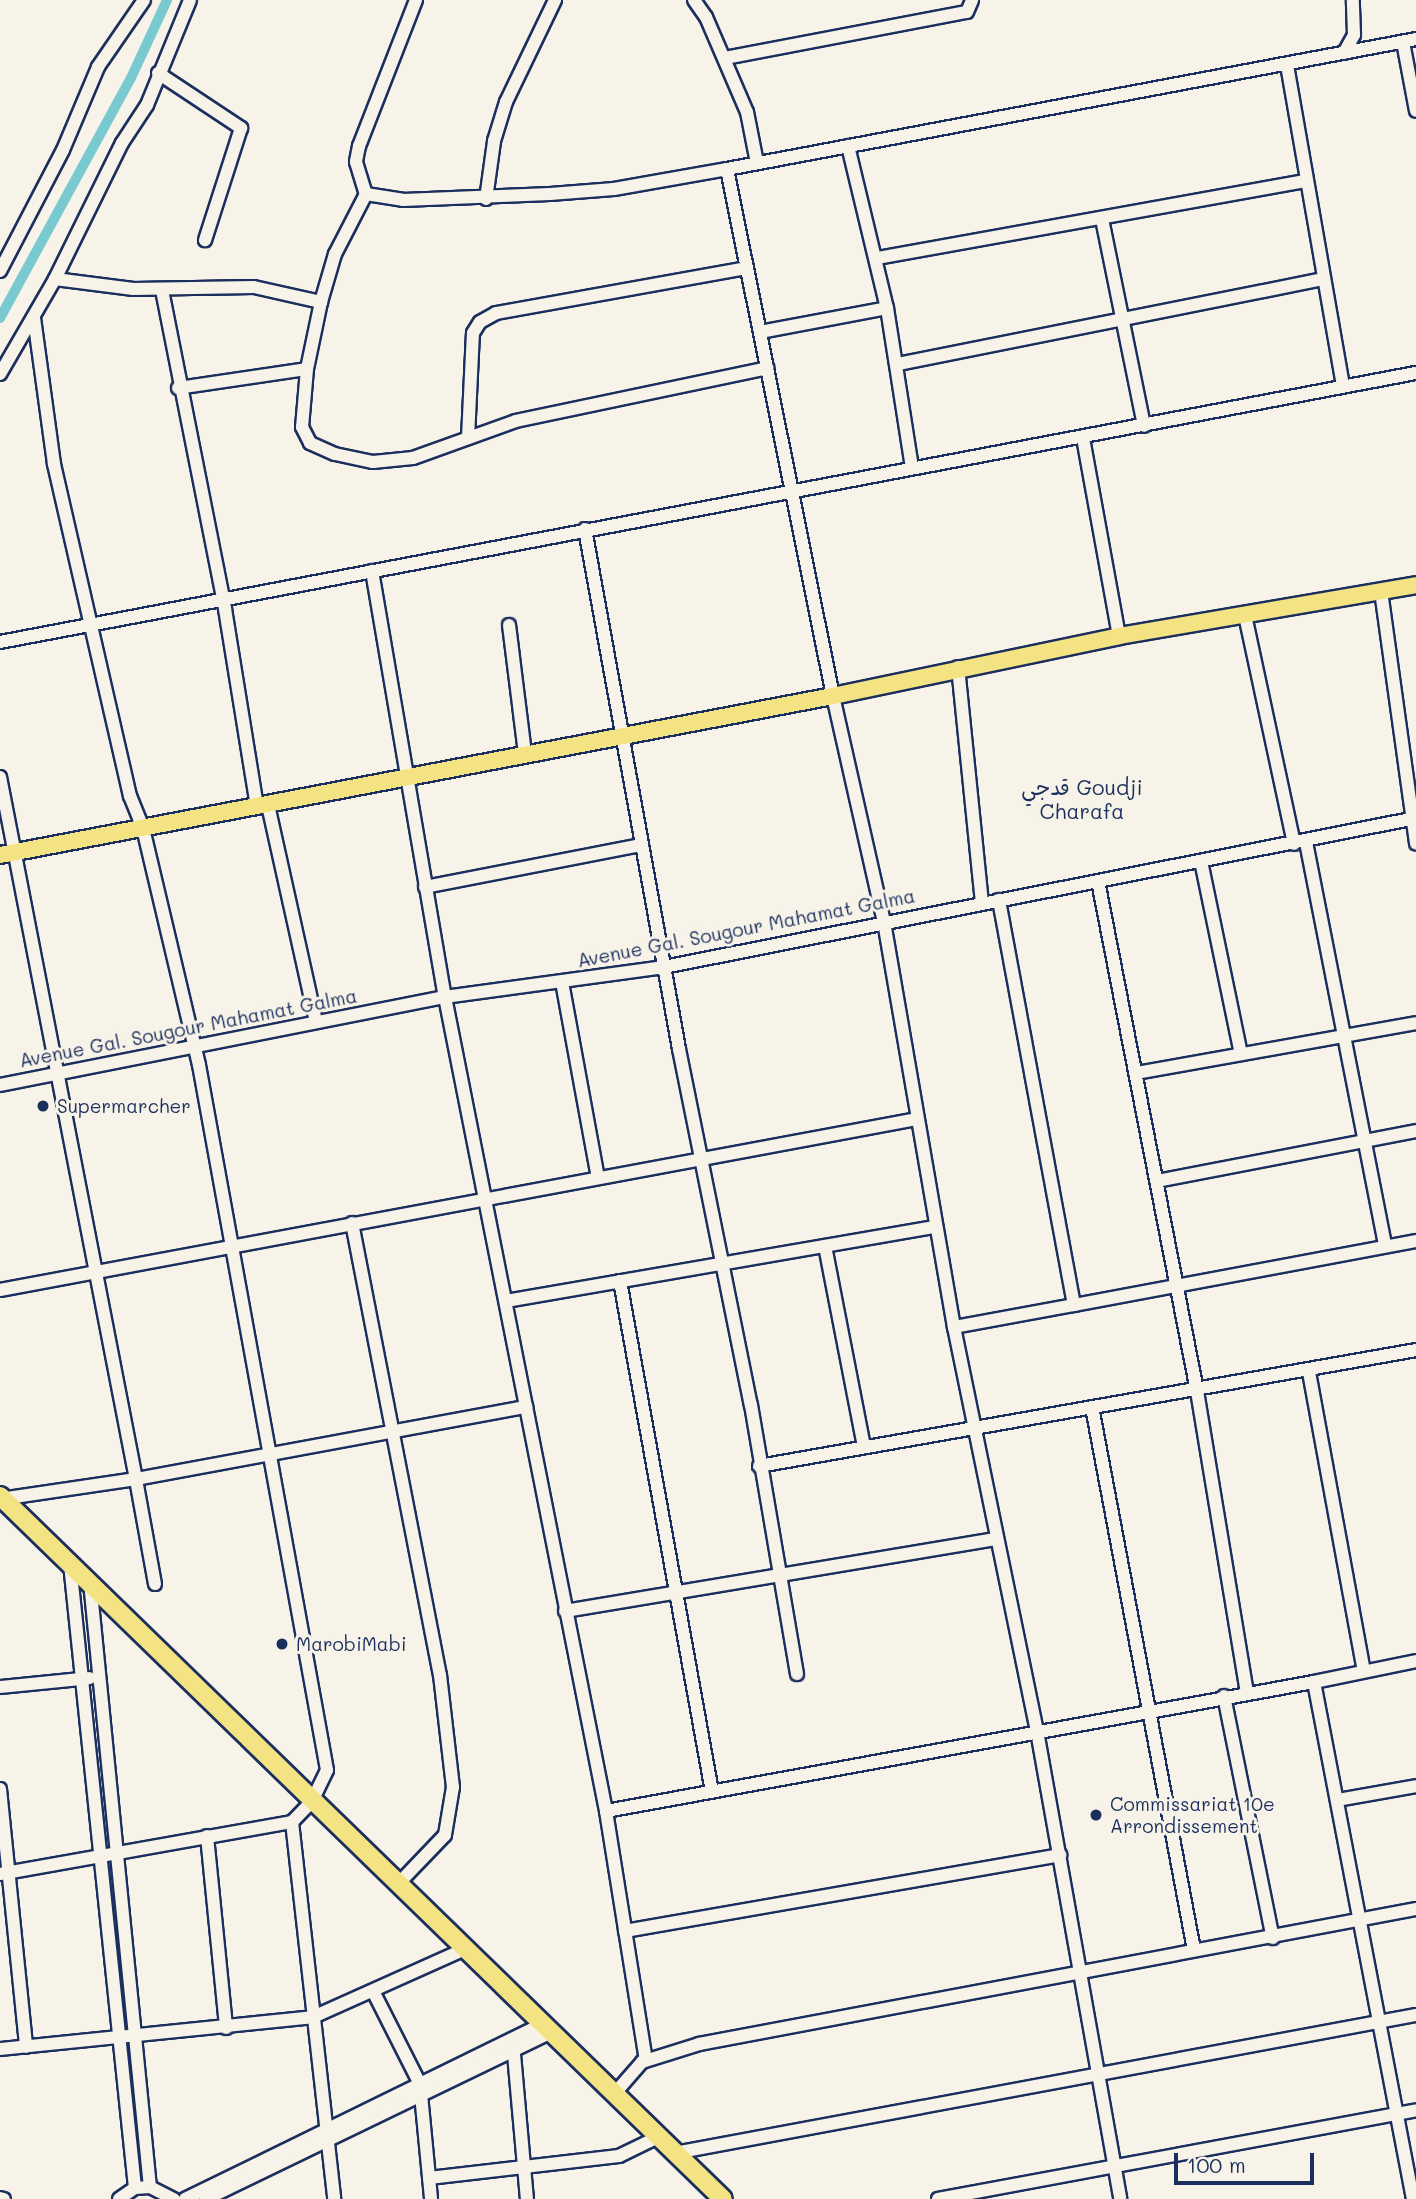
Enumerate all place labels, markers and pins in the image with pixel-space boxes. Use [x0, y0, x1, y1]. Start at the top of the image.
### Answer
place label: Supermarcher [57, 1095, 191, 1117]
marker: Supermarcher [35, 1098, 51, 1114]
place label: MarobiMabi [296, 1633, 407, 1655]
marker: MarobiMabi [274, 1636, 290, 1652]
place label: Commissariat 10e Arrondissement [1110, 1793, 1275, 1837]
marker: Commissariat 10e Arrondissement [1088, 1807, 1104, 1823]

